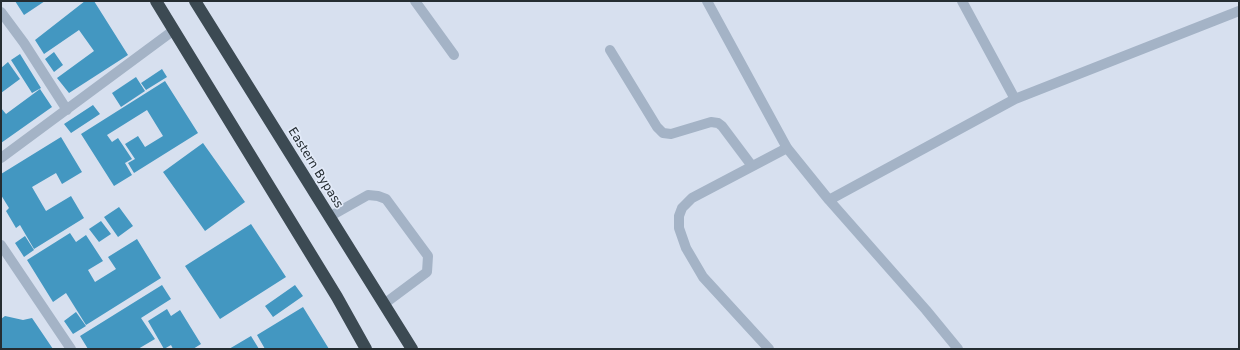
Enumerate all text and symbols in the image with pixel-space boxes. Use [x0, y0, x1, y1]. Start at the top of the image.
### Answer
street label: Eastern Bypass [284, 125, 346, 211]

